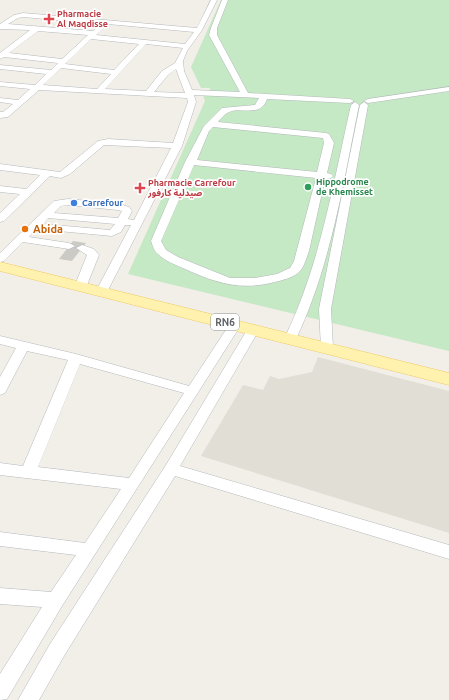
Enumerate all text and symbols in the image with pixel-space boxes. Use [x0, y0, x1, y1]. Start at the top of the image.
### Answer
place label: Pharmacie Al Maqdisse [57, 9, 108, 29]
marker: Pharmacie Al Maqdisse [44, 14, 54, 24]
place label: Hippodrome de Khemisset [316, 177, 373, 197]
place label: Pharmacie Carrefour صيدلية كارفور [147, 178, 236, 199]
marker: Hippodrome de Khemisset [303, 182, 313, 192]
marker: Pharmacie Carrefour صيدلية كارفور [135, 183, 145, 193]
marker: Carrefour [69, 198, 79, 208]
place label: Carrefour [82, 198, 124, 208]
place label: Abida [33, 223, 63, 235]
marker: Abida [20, 224, 30, 234]
road number: RN6 [211, 314, 239, 330]

